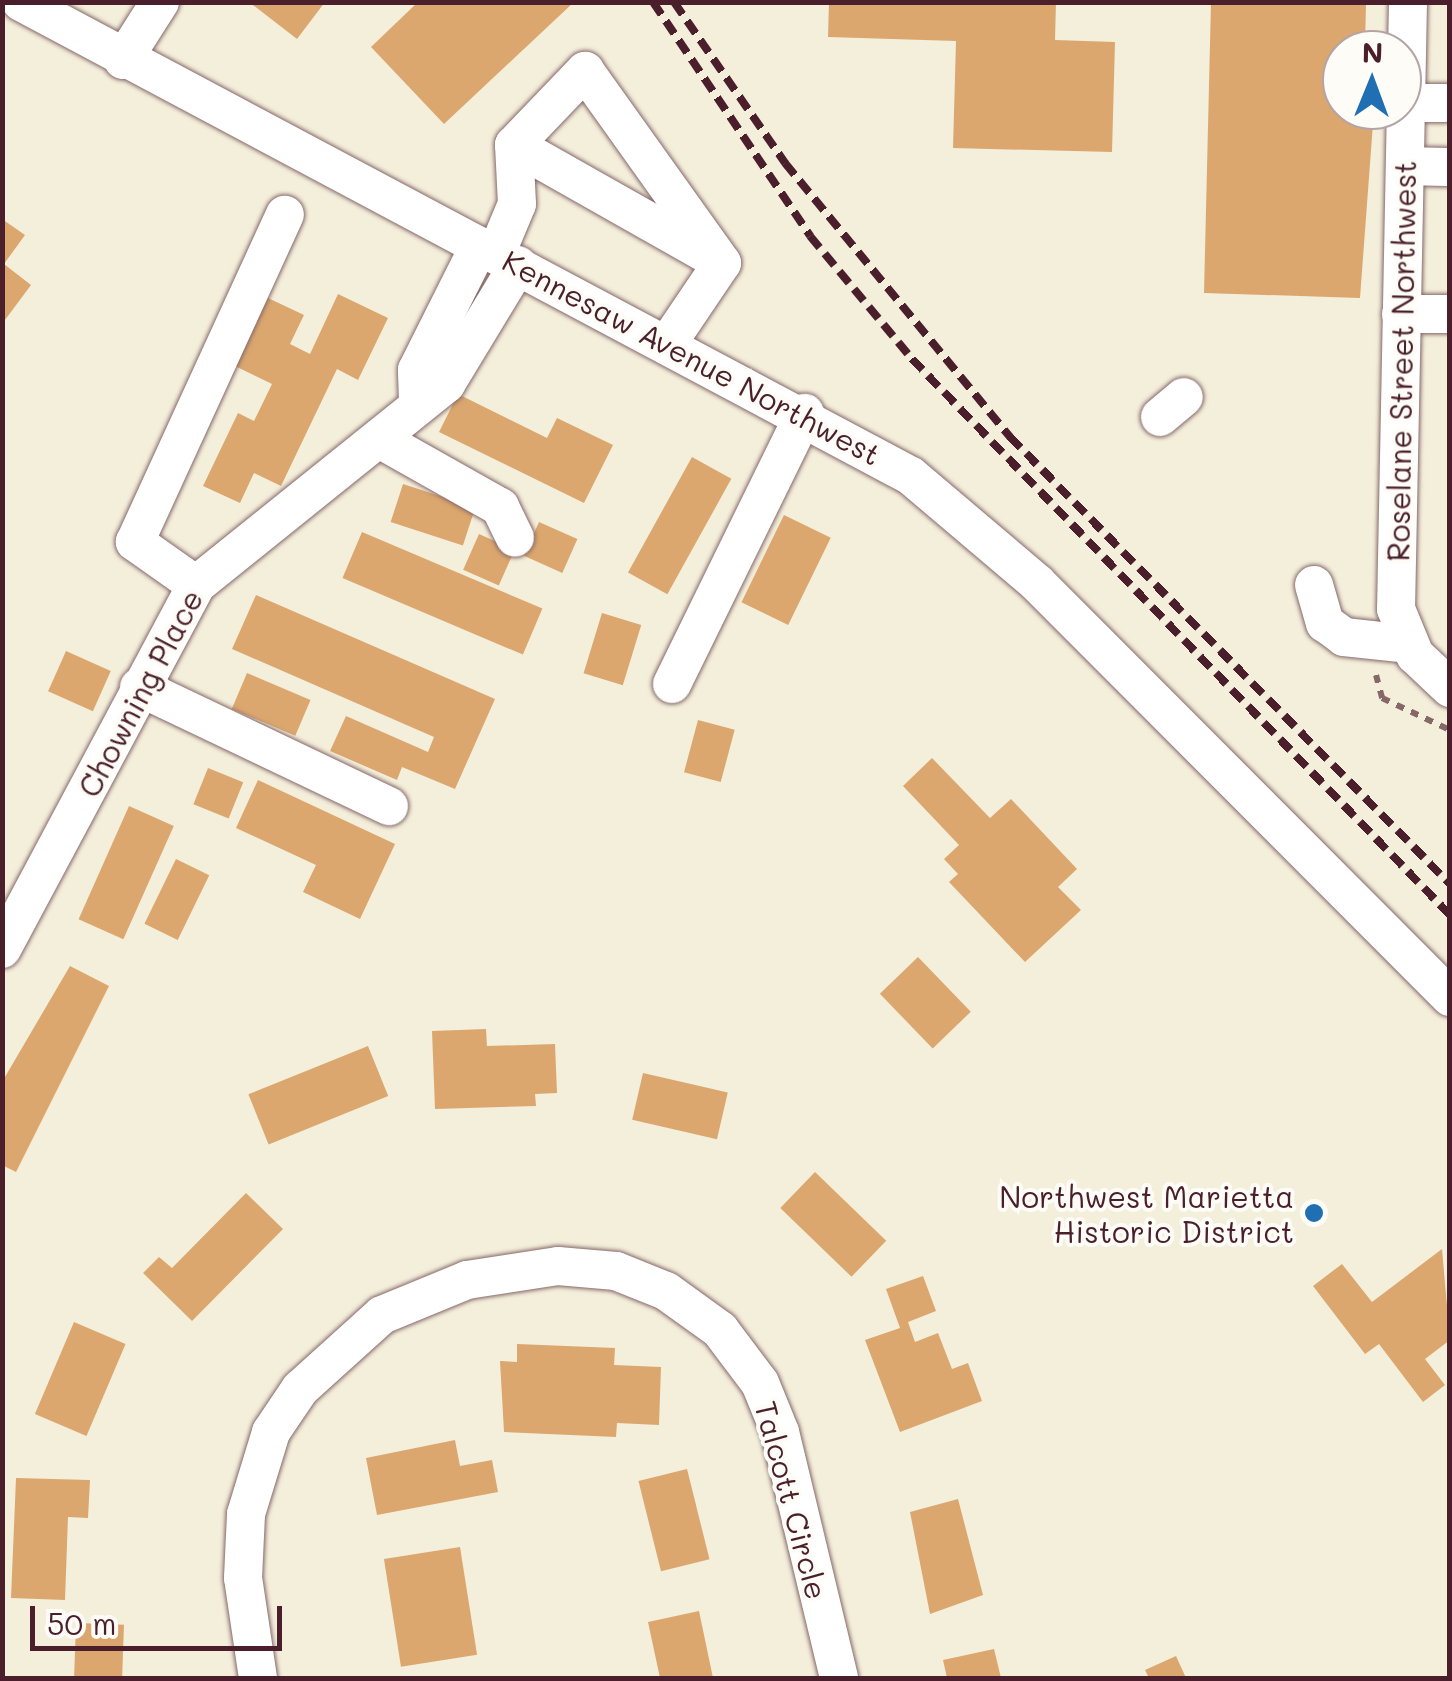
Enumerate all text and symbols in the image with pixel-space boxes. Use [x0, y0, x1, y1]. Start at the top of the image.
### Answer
north arrow [1322, 30, 1422, 130]
text: N [1362, 34, 1383, 70]
street label: Roselane Street Northwest [1380, 160, 1422, 562]
street label: Kennesaw Avenue Northwest [497, 242, 887, 472]
street label: Chowning Place [70, 583, 210, 803]
place label: Northwest Marietta Historic District [999, 1178, 1294, 1248]
marker: Northwest Marietta Historic District [1303, 1202, 1325, 1224]
street label: Talcott Circle [748, 1397, 836, 1603]
scale bar [35, 1586, 288, 1648]
text: 50 m [47, 1603, 117, 1643]

